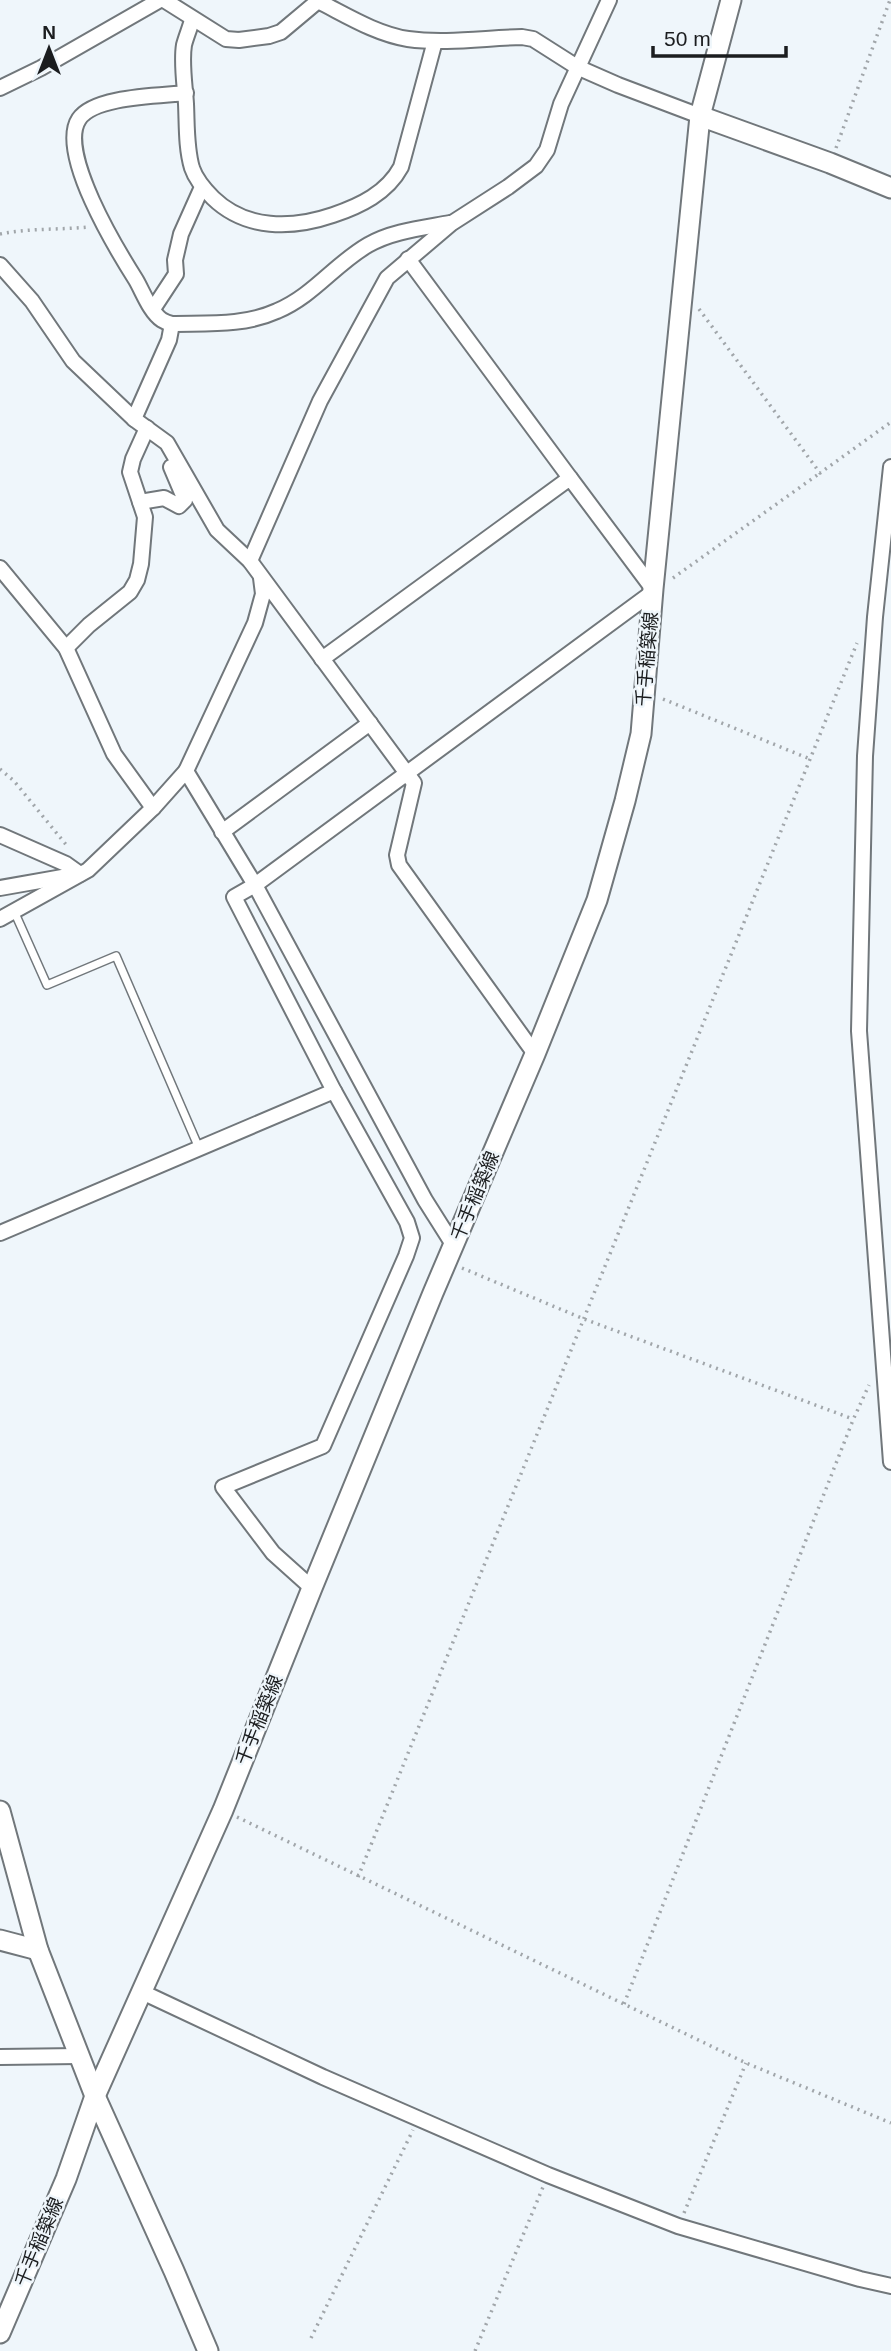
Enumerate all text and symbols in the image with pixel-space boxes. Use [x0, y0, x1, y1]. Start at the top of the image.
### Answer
north arrow [14, 14, 84, 84]
scale bar [653, 14, 786, 58]
text: N [42, 22, 56, 43]
text: 50 m [664, 27, 711, 50]
street label: 千手稲築線 [632, 611, 662, 707]
street label: 千手稲築線 [447, 1148, 503, 1244]
street label: 千手稲築線 [231, 1672, 287, 1768]
street label: 千手稲築線 [11, 2194, 67, 2290]

